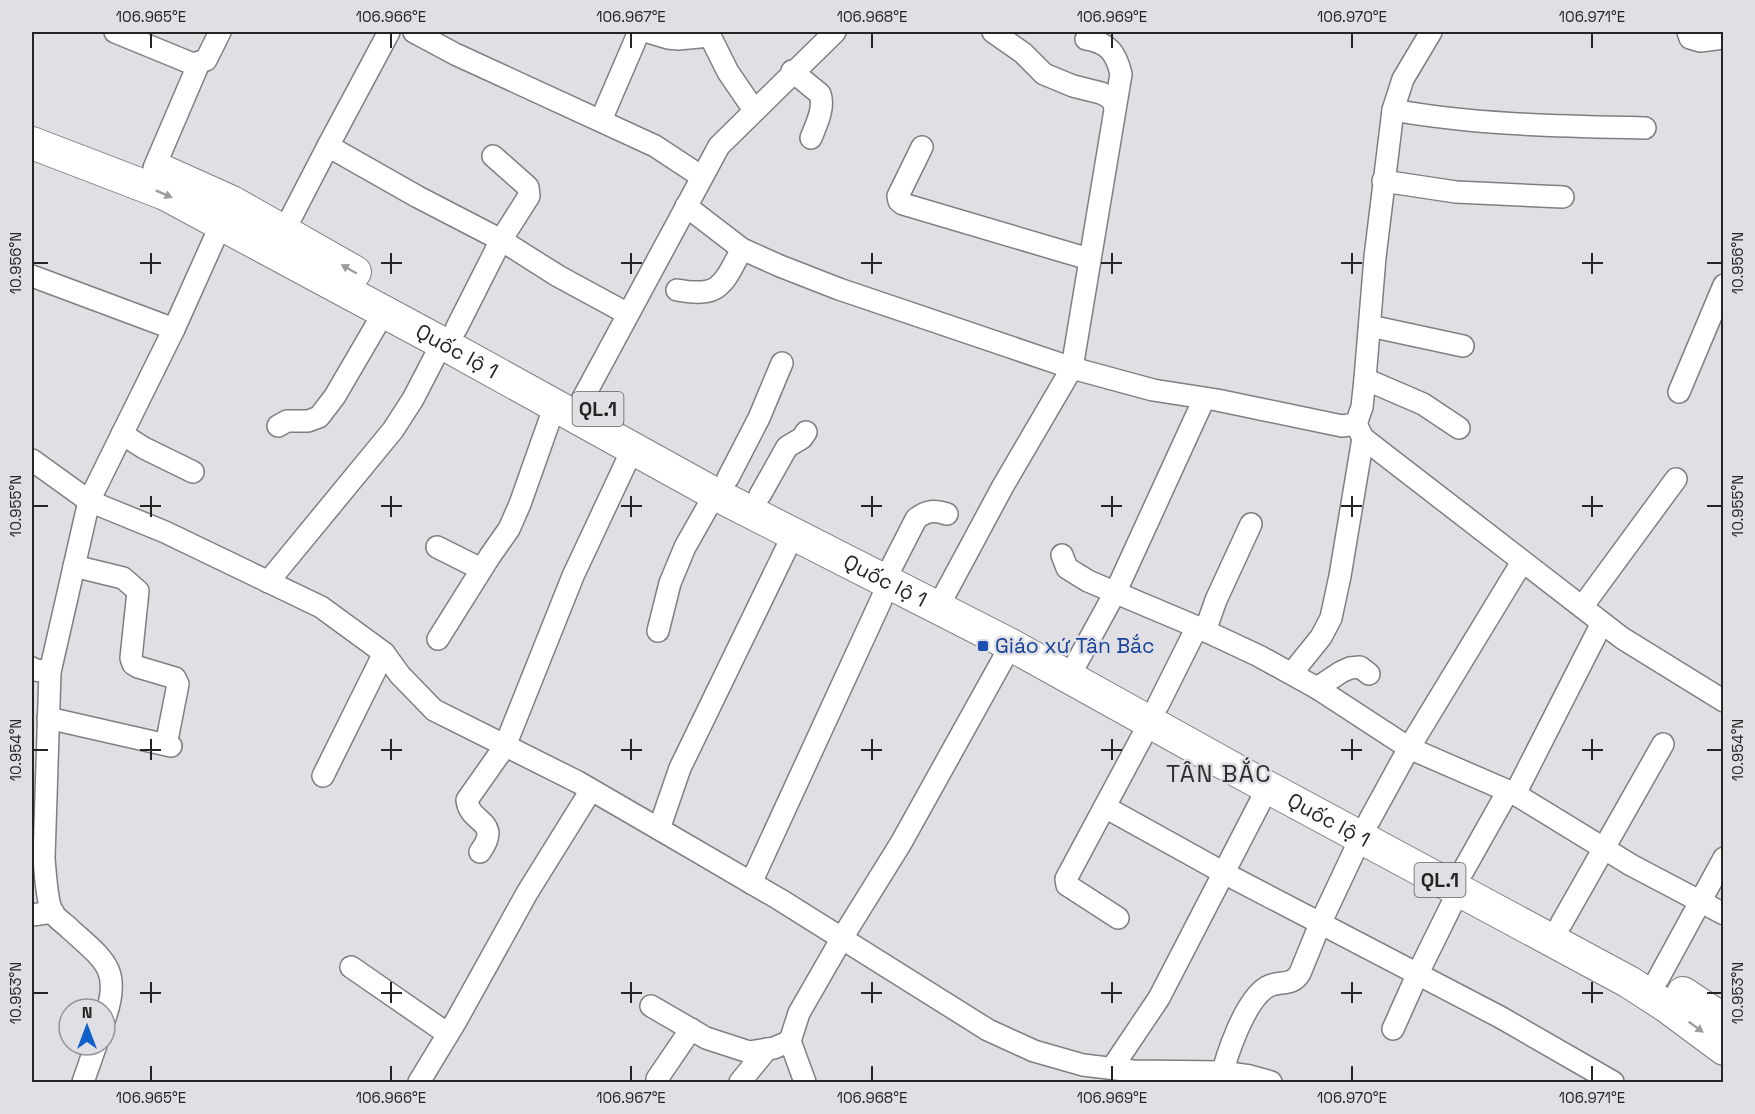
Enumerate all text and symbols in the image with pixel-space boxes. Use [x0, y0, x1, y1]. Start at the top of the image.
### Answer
text: 106.965°E [116, 7, 186, 26]
text: 106.966°E [356, 7, 426, 26]
text: 106.967°E [596, 7, 666, 26]
text: 106.968°E [837, 7, 907, 26]
text: 106.969°E [1077, 7, 1147, 26]
text: 106.970°E [1317, 7, 1387, 26]
text: 106.971°E [1559, 7, 1625, 26]
one-way arrow [156, 190, 173, 199]
text: 10.956°N [6, 232, 25, 294]
text: 10.956°N [1728, 232, 1747, 294]
one-way arrow [341, 263, 357, 274]
street label: Quốc lộ 1 [411, 317, 503, 384]
road number: QL.1 [572, 392, 624, 426]
text: 10.955°N [6, 475, 25, 537]
text: 10.955°N [1728, 475, 1747, 537]
street label: Quốc lộ 1 [839, 548, 932, 613]
place label: Giáo xứ Tân Bắc [995, 632, 1154, 659]
marker: Giáo xứ Tân Bắc [976, 639, 990, 653]
text: 10.954°N [6, 719, 25, 781]
text: 10.954°N [1728, 719, 1747, 781]
district label: TÂN BẮC [1166, 757, 1272, 789]
street label: Quốc lộ 1 [1283, 786, 1375, 853]
road number: QL.1 [1414, 863, 1466, 897]
text: 10.953°N [6, 962, 25, 1024]
text: 10.953°N [1728, 962, 1747, 1024]
north arrow [57, 997, 117, 1057]
text: N [82, 1002, 92, 1023]
one-way arrow [1687, 1021, 1703, 1033]
text: 106.965°E [116, 1088, 186, 1107]
text: 106.966°E [356, 1088, 426, 1107]
text: 106.967°E [596, 1088, 666, 1107]
text: 106.968°E [837, 1088, 907, 1107]
text: 106.969°E [1077, 1088, 1147, 1107]
text: 106.970°E [1317, 1088, 1387, 1107]
text: 106.971°E [1559, 1088, 1625, 1107]

